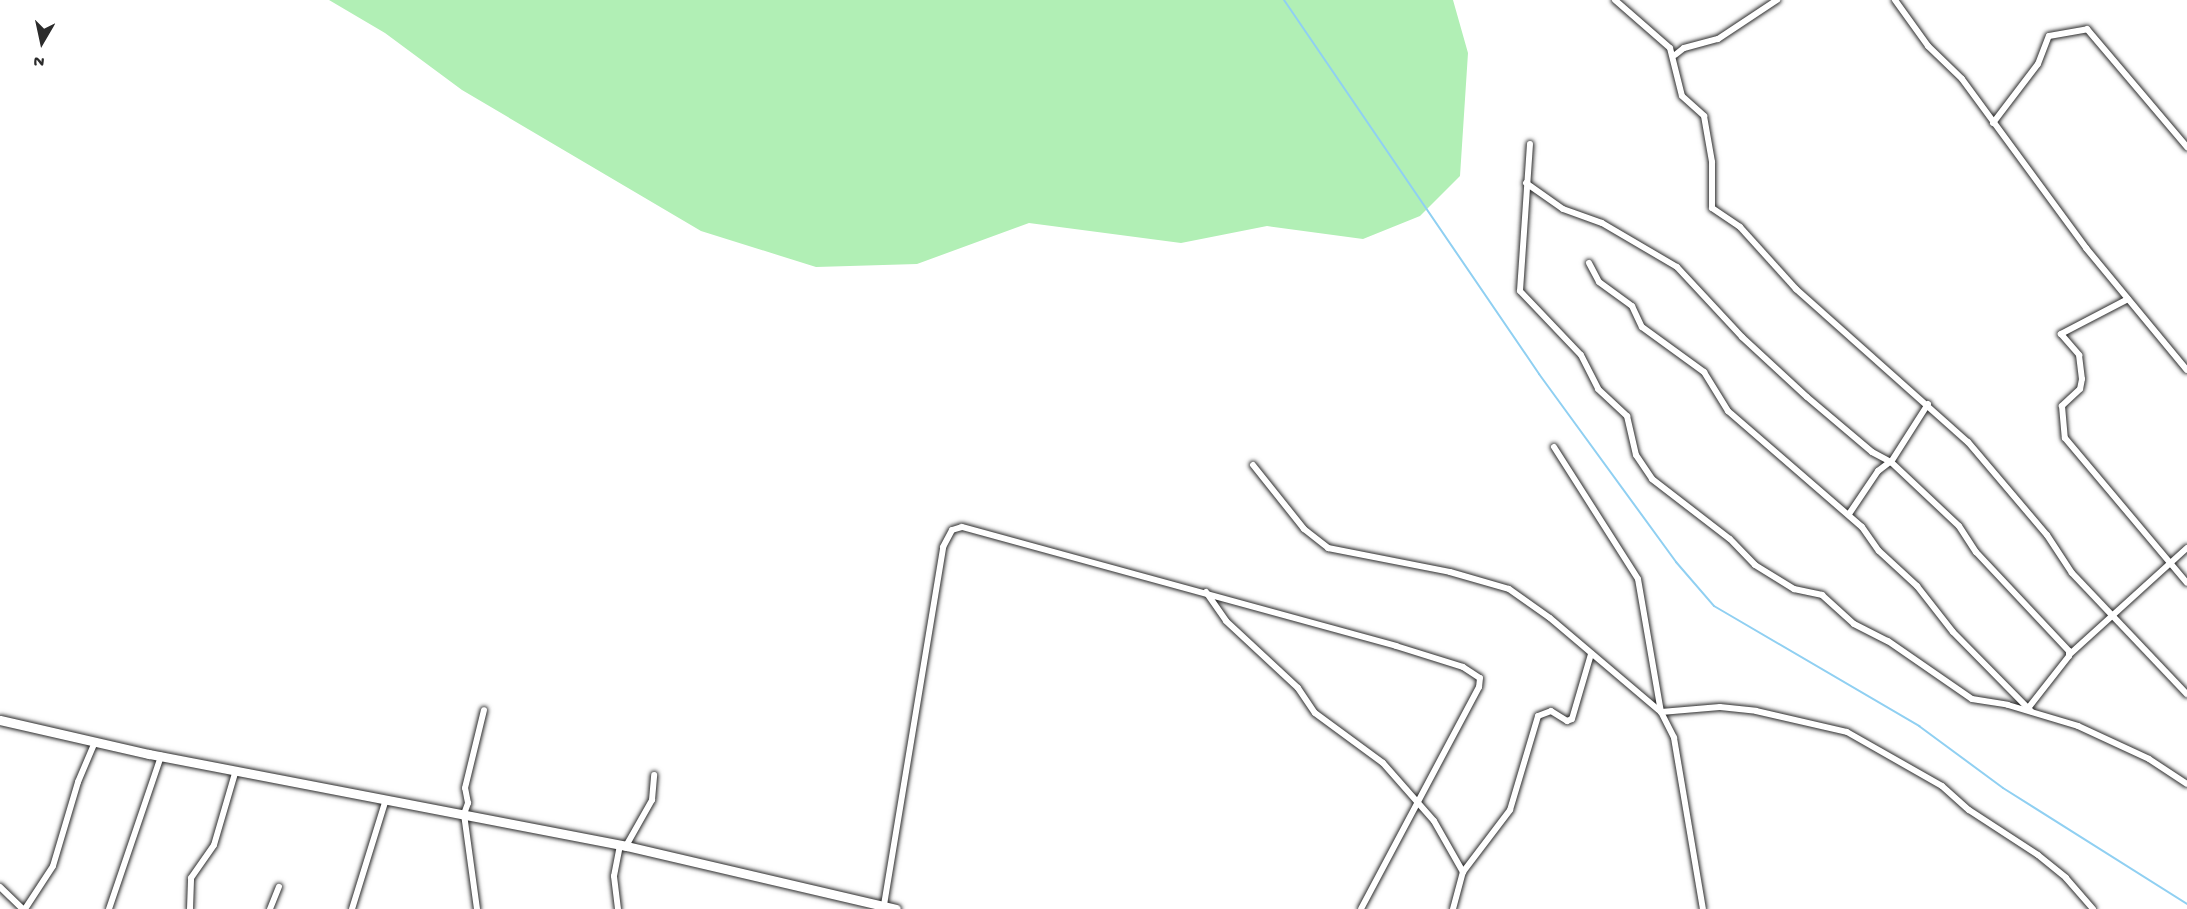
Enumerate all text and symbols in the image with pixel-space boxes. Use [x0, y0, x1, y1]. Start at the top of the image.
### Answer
north arrow [12, 12, 72, 72]
text: N [32, 50, 46, 70]

